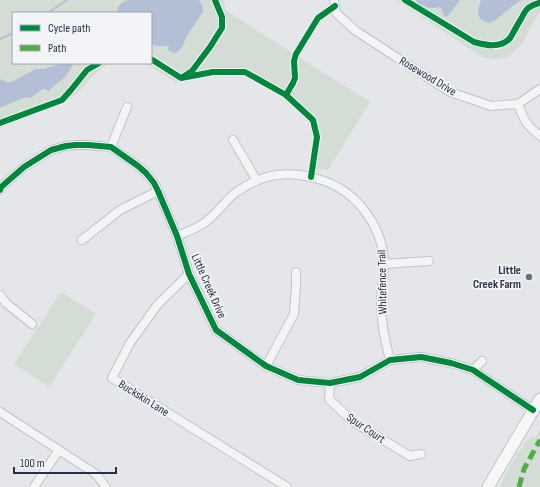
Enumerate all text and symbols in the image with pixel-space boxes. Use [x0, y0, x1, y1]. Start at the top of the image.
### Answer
legend [12, 12, 152, 64]
text: Cycle path [48, 21, 90, 36]
text: Path [48, 41, 66, 56]
street label: Rosewood Drive [396, 54, 459, 99]
street label: Whitefence Trail [374, 250, 391, 314]
street label: Little Creek Drive [188, 252, 230, 321]
place label: Little Creek Farm [473, 263, 521, 292]
marker: Little Creek Farm [524, 272, 534, 282]
street label: Buckskin Lane [116, 377, 172, 420]
street label: Spur Court [344, 410, 388, 447]
scale bar [14, 449, 116, 475]
text: 100 m [20, 456, 45, 471]

